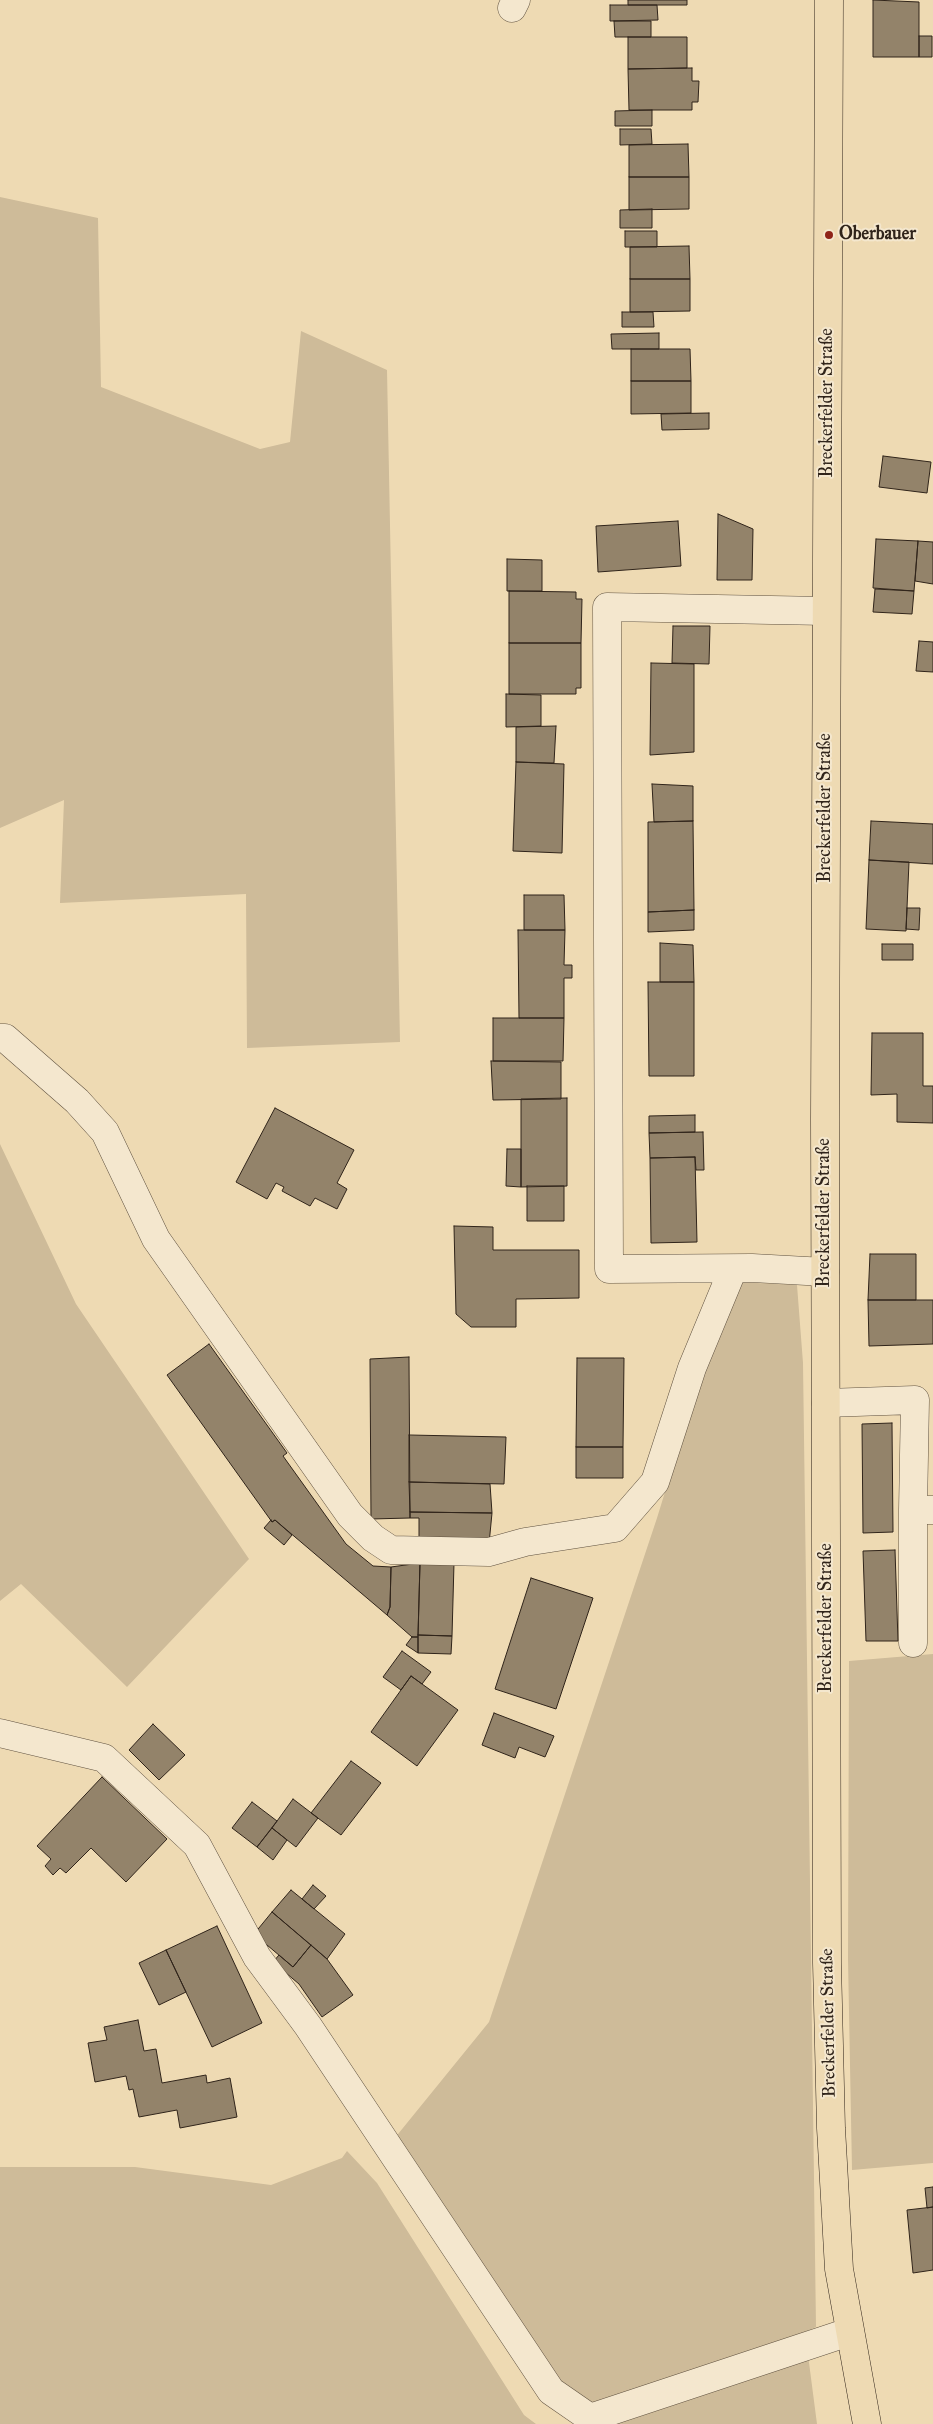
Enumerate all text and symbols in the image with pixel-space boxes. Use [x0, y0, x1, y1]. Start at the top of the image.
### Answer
place label: Oberbauer [839, 224, 916, 246]
marker: Oberbauer [823, 229, 835, 241]
street label: Breckerfelder Straße [817, 328, 839, 478]
street label: Breckerfelder Straße [815, 733, 837, 883]
street label: Breckerfelder Straße [814, 1138, 836, 1288]
street label: Breckerfelder Straße [816, 1543, 838, 1693]
street label: Breckerfelder Straße [817, 1948, 841, 2098]

